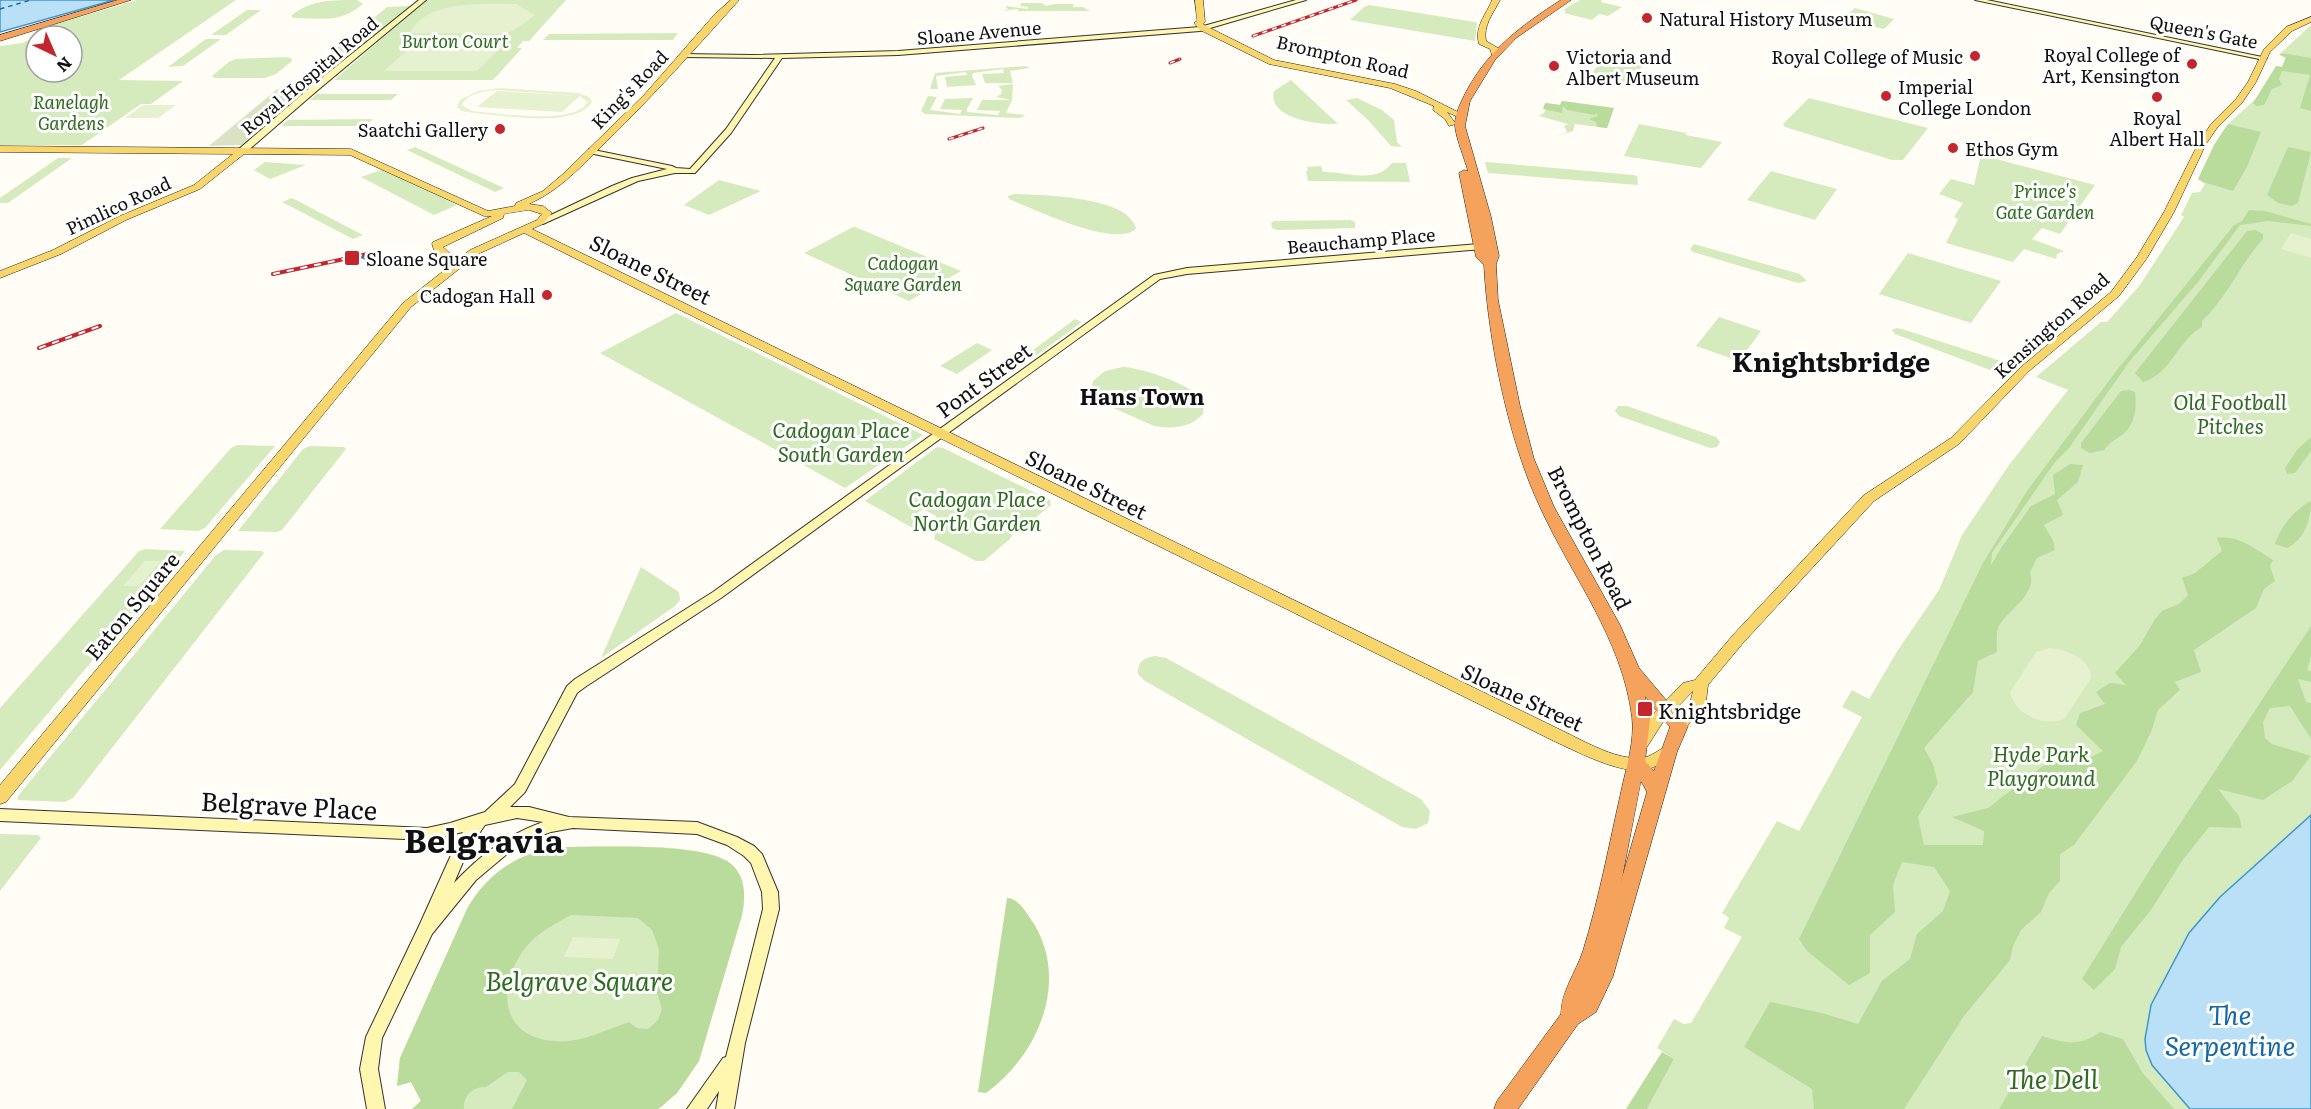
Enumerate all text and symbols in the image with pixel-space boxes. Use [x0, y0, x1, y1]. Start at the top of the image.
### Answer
place label: Natural History Museum [1659, 5, 1873, 32]
street label: Queen's Gate [2148, 7, 2260, 55]
street label: Royal Hospital Road [234, 9, 384, 141]
marker: Natural History Museum [1640, 11, 1654, 25]
street label: Sloane Avenue [916, 13, 1042, 51]
north arrow [24, 24, 84, 84]
park label: Burton Court [401, 27, 509, 54]
street label: Brompton Road [1274, 28, 1412, 84]
place label: Royal College of Art, Kensington [2042, 41, 2182, 89]
street label: King's Road [584, 43, 674, 135]
place label: Victoria and Albert Museum [1566, 43, 1700, 91]
place label: Royal College of Music [1771, 43, 1963, 70]
marker: Royal College of Music [1968, 49, 1982, 63]
text: N [52, 52, 78, 79]
marker: Royal College of Art, Kensington [2185, 57, 2199, 71]
marker: Victoria and Albert Museum [1547, 59, 1561, 73]
place label: Imperial College London [1898, 73, 2032, 121]
park label: Ranelagh Gardens [33, 88, 110, 136]
marker: Imperial College London [1879, 89, 1893, 103]
marker: Royal Albert Hall [2150, 90, 2164, 104]
place label: Royal Albert Hall [2109, 104, 2205, 152]
place label: Saatchi Gallery [358, 116, 489, 143]
marker: Saatchi Gallery [493, 122, 507, 136]
place label: Ethos Gym [1965, 135, 2058, 162]
marker: Ethos Gym [1946, 141, 1960, 155]
street label: Pimlico Road [61, 169, 175, 241]
park label: Prince's Gate Garden [1995, 177, 2095, 225]
street label: Beauchamp Place [1286, 220, 1436, 260]
street label: Sloane Street [585, 225, 717, 311]
place label: Sloane Square [366, 245, 487, 272]
marker: Sloane Square [343, 249, 361, 267]
park label: Cadogan Square Garden [844, 249, 962, 297]
street label: Kensington Road [1987, 266, 2115, 384]
place label: Cadogan Hall [420, 282, 535, 309]
marker: Cadogan Hall [540, 288, 554, 302]
street label: Pont Street [929, 334, 1037, 424]
district label: Knightsbridge [1732, 340, 1930, 380]
district label: Hans Town [1079, 379, 1205, 412]
park label: Old Football Pitches [2173, 385, 2287, 440]
park label: Cadogan Place South Garden [772, 413, 910, 468]
street label: Sloane Street [1021, 440, 1153, 526]
street label: Brompton Road [1541, 460, 1641, 615]
park label: Cadogan Place North Garden [908, 482, 1046, 537]
street label: Eaton Square [76, 544, 186, 666]
street label: Sloane Street [1457, 654, 1590, 738]
place label: Knightsbridge [1658, 694, 1801, 725]
marker: Knightsbridge [1636, 700, 1654, 718]
park label: Hyde Park Playground [1986, 737, 2096, 792]
street label: Belgrave Place [200, 780, 378, 828]
district label: Belgravia [404, 814, 565, 863]
park label: Belgrave Square [485, 960, 673, 999]
water label: The Serpentine [2165, 993, 2295, 1064]
park label: The Dell [2006, 1058, 2099, 1097]

